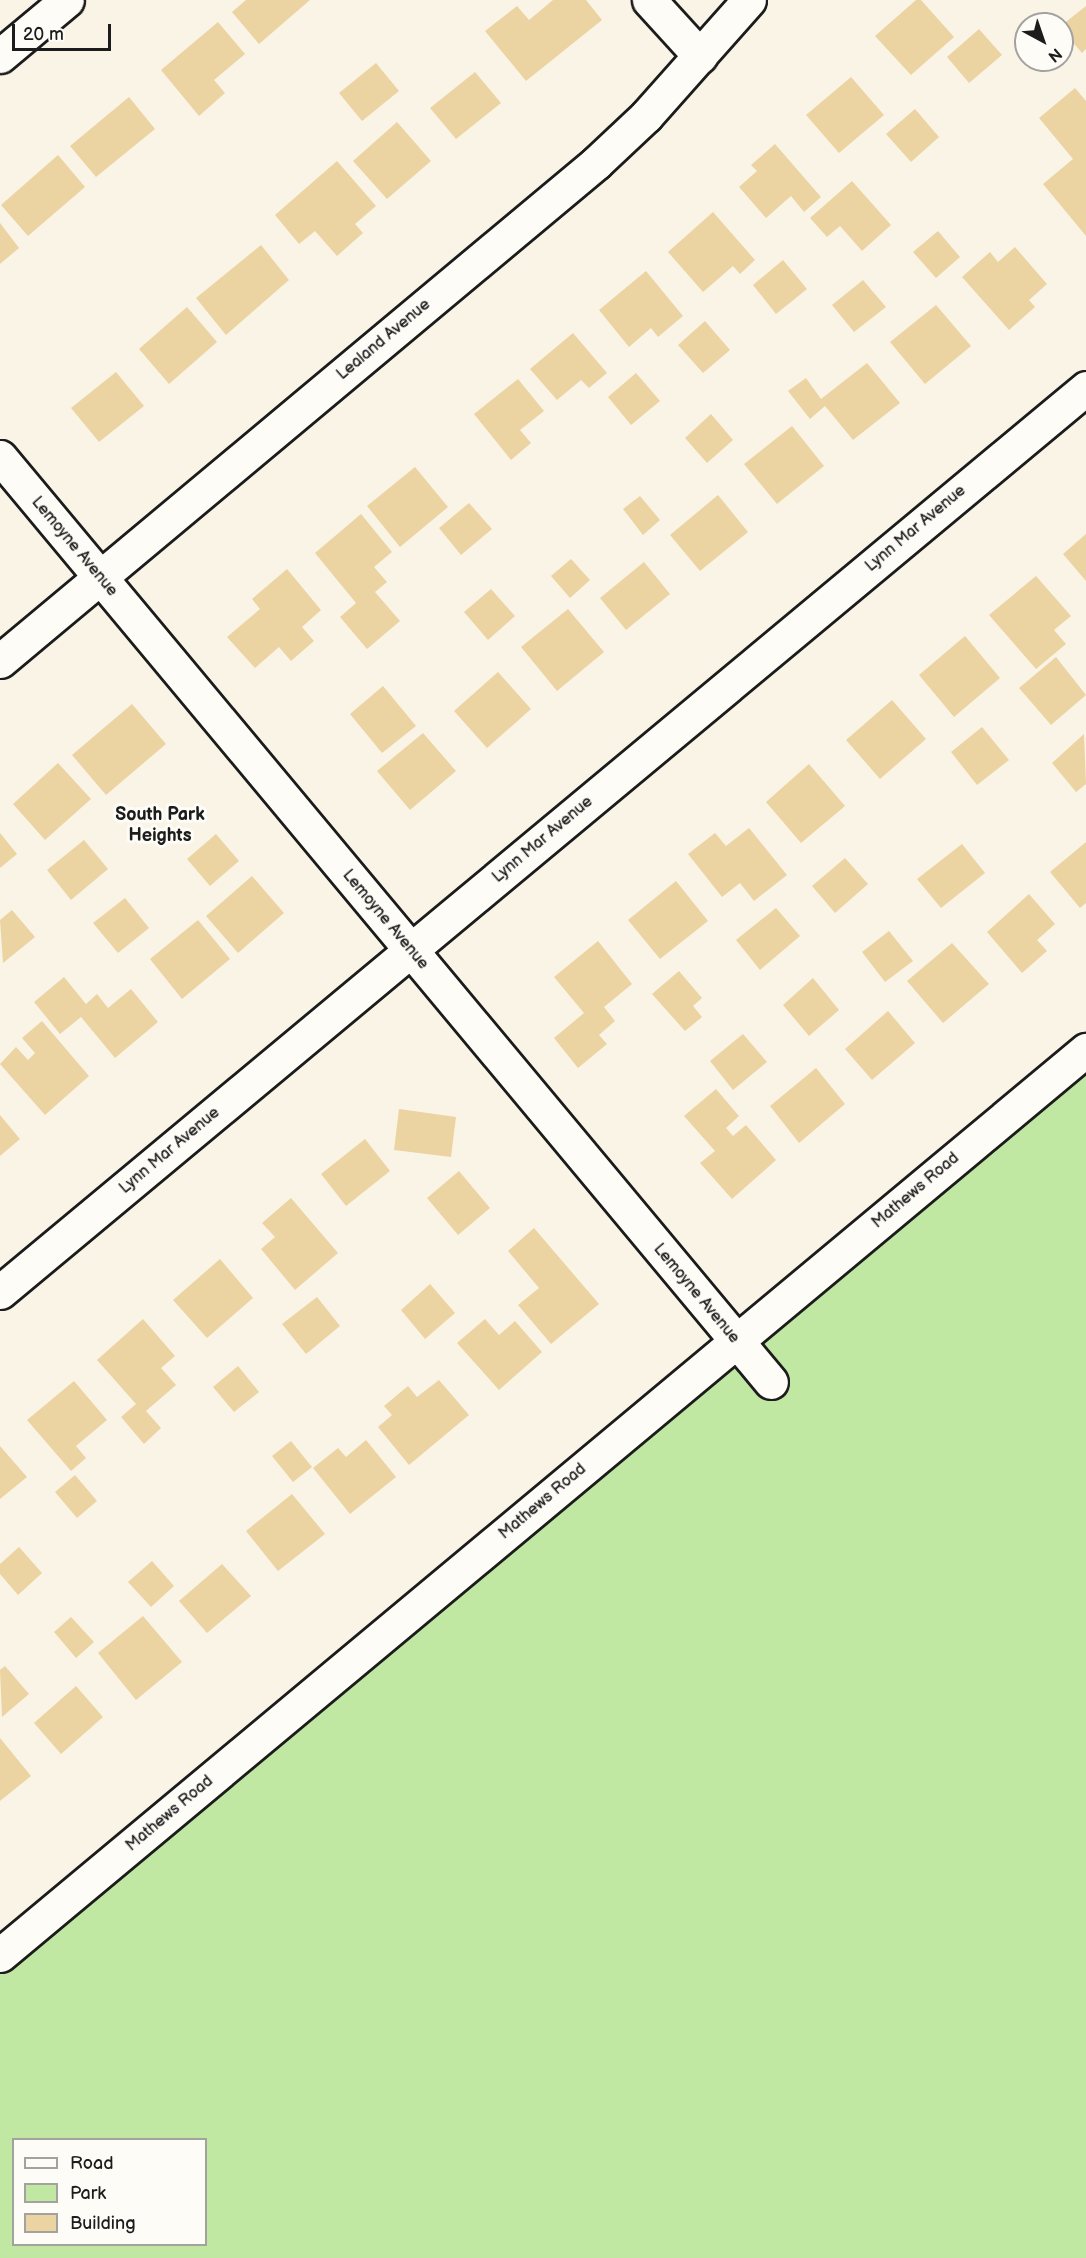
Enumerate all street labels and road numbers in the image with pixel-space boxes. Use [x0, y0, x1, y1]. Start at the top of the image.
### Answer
street label: Lealand Avenue [333, 295, 435, 385]
street label: Lynn Mar Avenue [862, 482, 970, 576]
street label: Lemoyne Avenue [27, 493, 121, 601]
street label: Lynn Mar Avenue [489, 793, 597, 887]
street label: Lemoyne Avenue [338, 866, 432, 974]
street label: Lynn Mar Avenue [116, 1104, 224, 1198]
street label: Mathews Road [869, 1149, 963, 1233]
street label: Lemoyne Avenue [649, 1240, 743, 1348]
street label: Mathews Road [496, 1460, 590, 1544]
street label: Mathews Road [123, 1772, 217, 1856]

